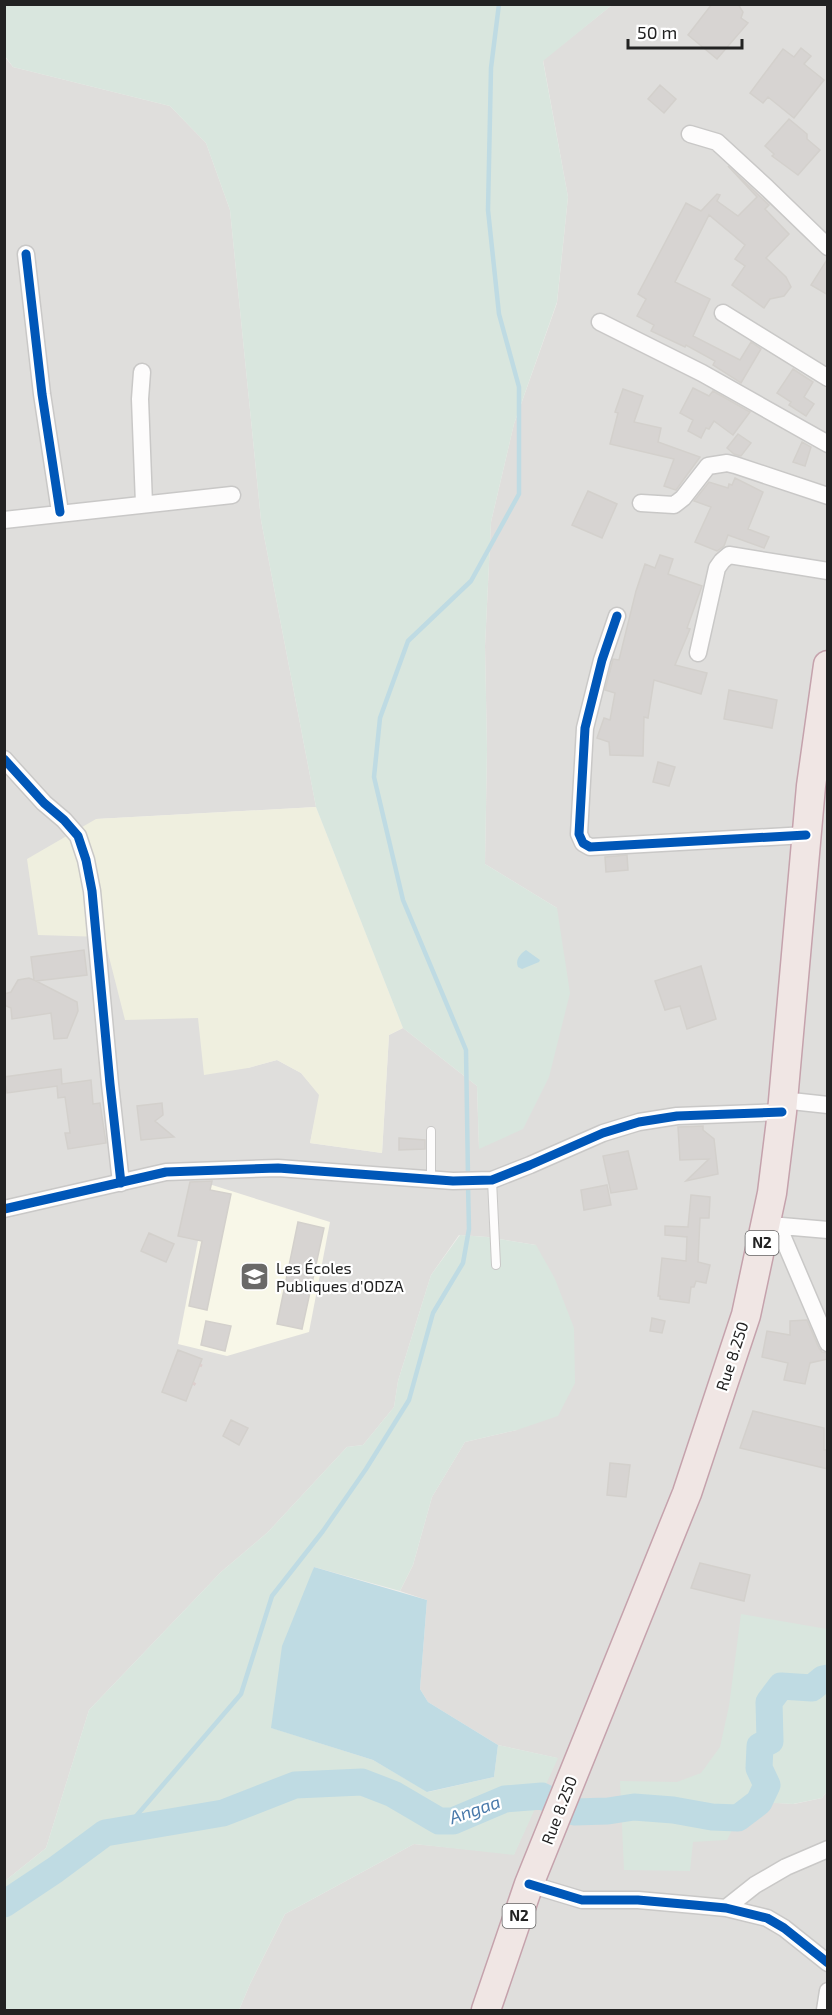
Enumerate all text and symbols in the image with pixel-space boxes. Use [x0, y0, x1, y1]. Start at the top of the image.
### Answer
scale bar [628, 12, 742, 50]
text: 50 m [637, 21, 677, 43]
road number: N2 [746, 1231, 778, 1255]
place label: Les Écoles Publiques d'ODZA [276, 1258, 404, 1295]
school or university icon: Les Écoles Publiques d'ODZA [239, 1261, 271, 1293]
street label: Rue 8.250 [711, 1319, 752, 1393]
street label: Rue 8.250 [537, 1773, 580, 1847]
water label: Angaa [445, 1790, 503, 1828]
road number: N2 [502, 1904, 536, 1928]

